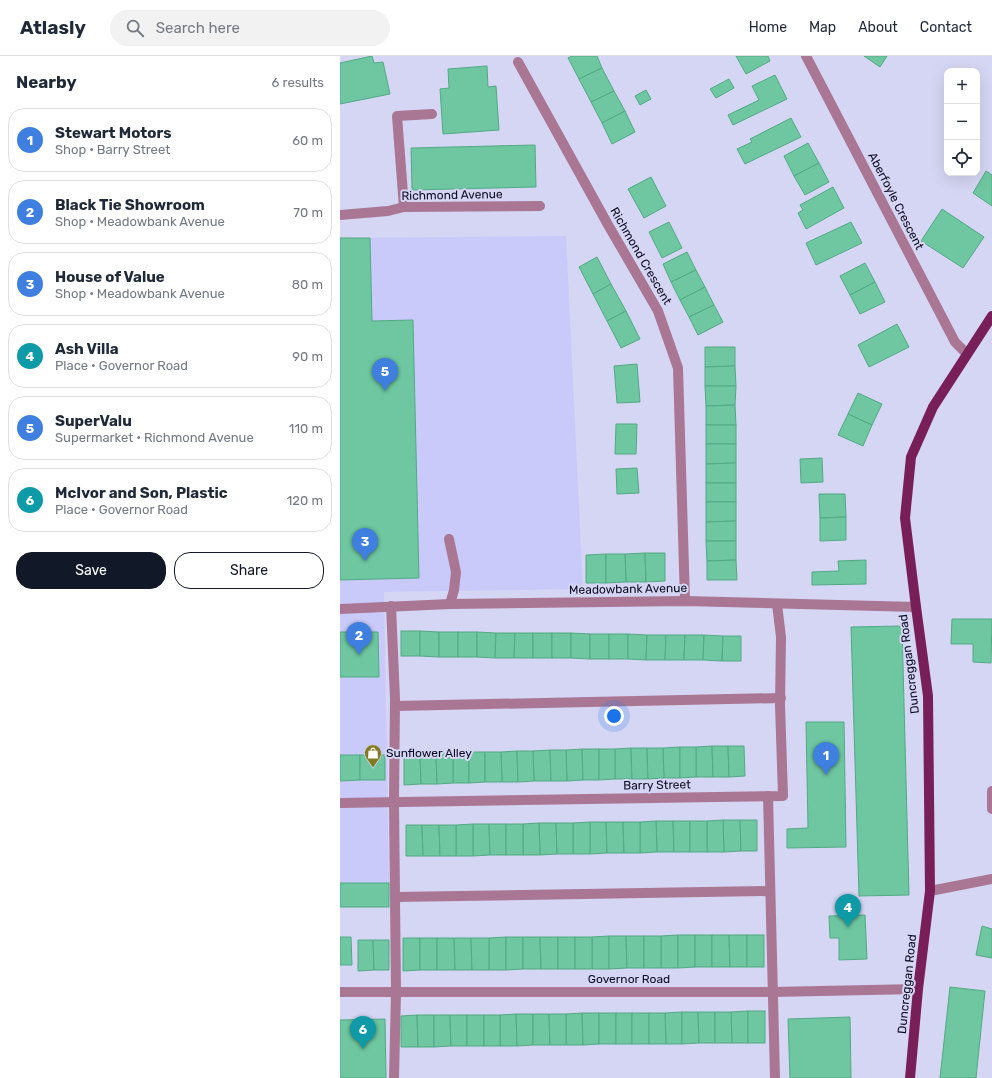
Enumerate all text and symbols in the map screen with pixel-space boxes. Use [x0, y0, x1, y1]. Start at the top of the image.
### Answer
search box [110, 10, 390, 46]
text: Atlasly [20, 16, 86, 39]
icon: search [124, 17, 146, 39]
text: Search here [156, 19, 240, 37]
text: Home [749, 19, 787, 36]
text: Map [809, 19, 836, 36]
text: About [858, 19, 898, 36]
text: Contact [920, 19, 972, 36]
map controls [944, 68, 980, 176]
button: + [944, 68, 980, 104]
text: Nearby [16, 72, 77, 92]
text: 6 results [272, 75, 324, 90]
button: − [944, 104, 980, 140]
text: Stewart Motors [55, 124, 172, 142]
text: 1 [27, 133, 33, 148]
text: 60 m [292, 133, 323, 148]
button: locate [944, 140, 980, 176]
text: Shop · Barry Street [55, 142, 170, 157]
street label: Aberfoyle Crescent [865, 150, 927, 252]
street label: Richmond Avenue [401, 187, 503, 203]
text: Black Tie Showroom [55, 196, 205, 214]
text: 2 [26, 205, 34, 220]
text: 70 m [293, 205, 323, 220]
street label: Richmond Crescent [607, 205, 675, 307]
text: Shop · Meadowbank Avenue [55, 214, 225, 229]
text: House of Value [55, 268, 165, 286]
text: 3 [26, 277, 34, 292]
text: 80 m [292, 277, 323, 292]
text: Shop · Meadowbank Avenue [55, 286, 225, 301]
text: Ash Villa [55, 340, 119, 358]
text: 4 [26, 349, 34, 364]
text: 90 m [292, 349, 323, 364]
text: Place · Governor Road [55, 358, 188, 373]
pin: 5 [372, 358, 398, 391]
text: SuperValu [55, 412, 132, 430]
text: 5 [26, 421, 34, 436]
text: 110 m [289, 421, 323, 436]
text: Supermarket · Richmond Avenue [55, 430, 254, 445]
text: McIvor and Son, Plastic [55, 484, 228, 502]
text: 6 [26, 493, 34, 508]
text: 120 m [287, 493, 323, 508]
text: Place · Governor Road [55, 502, 188, 517]
pin: 3 [352, 528, 378, 561]
button: Save [16, 552, 166, 589]
button: Share [174, 552, 324, 589]
street label: Meadowbank Avenue [569, 581, 687, 597]
street label: Duncreggan Road [896, 613, 922, 715]
pin: 2 [346, 622, 372, 655]
your location [604, 706, 624, 726]
pin: 1 [813, 742, 839, 775]
shop icon: Sunflower Alley [363, 743, 383, 768]
place label: Sunflower Alley [386, 746, 472, 760]
street label: Barry Street [623, 777, 691, 793]
pin: 4 [835, 894, 861, 927]
street label: Duncreggan Road [895, 933, 919, 1035]
street label: Governor Road [588, 972, 670, 986]
pin: 6 [350, 1016, 376, 1049]

